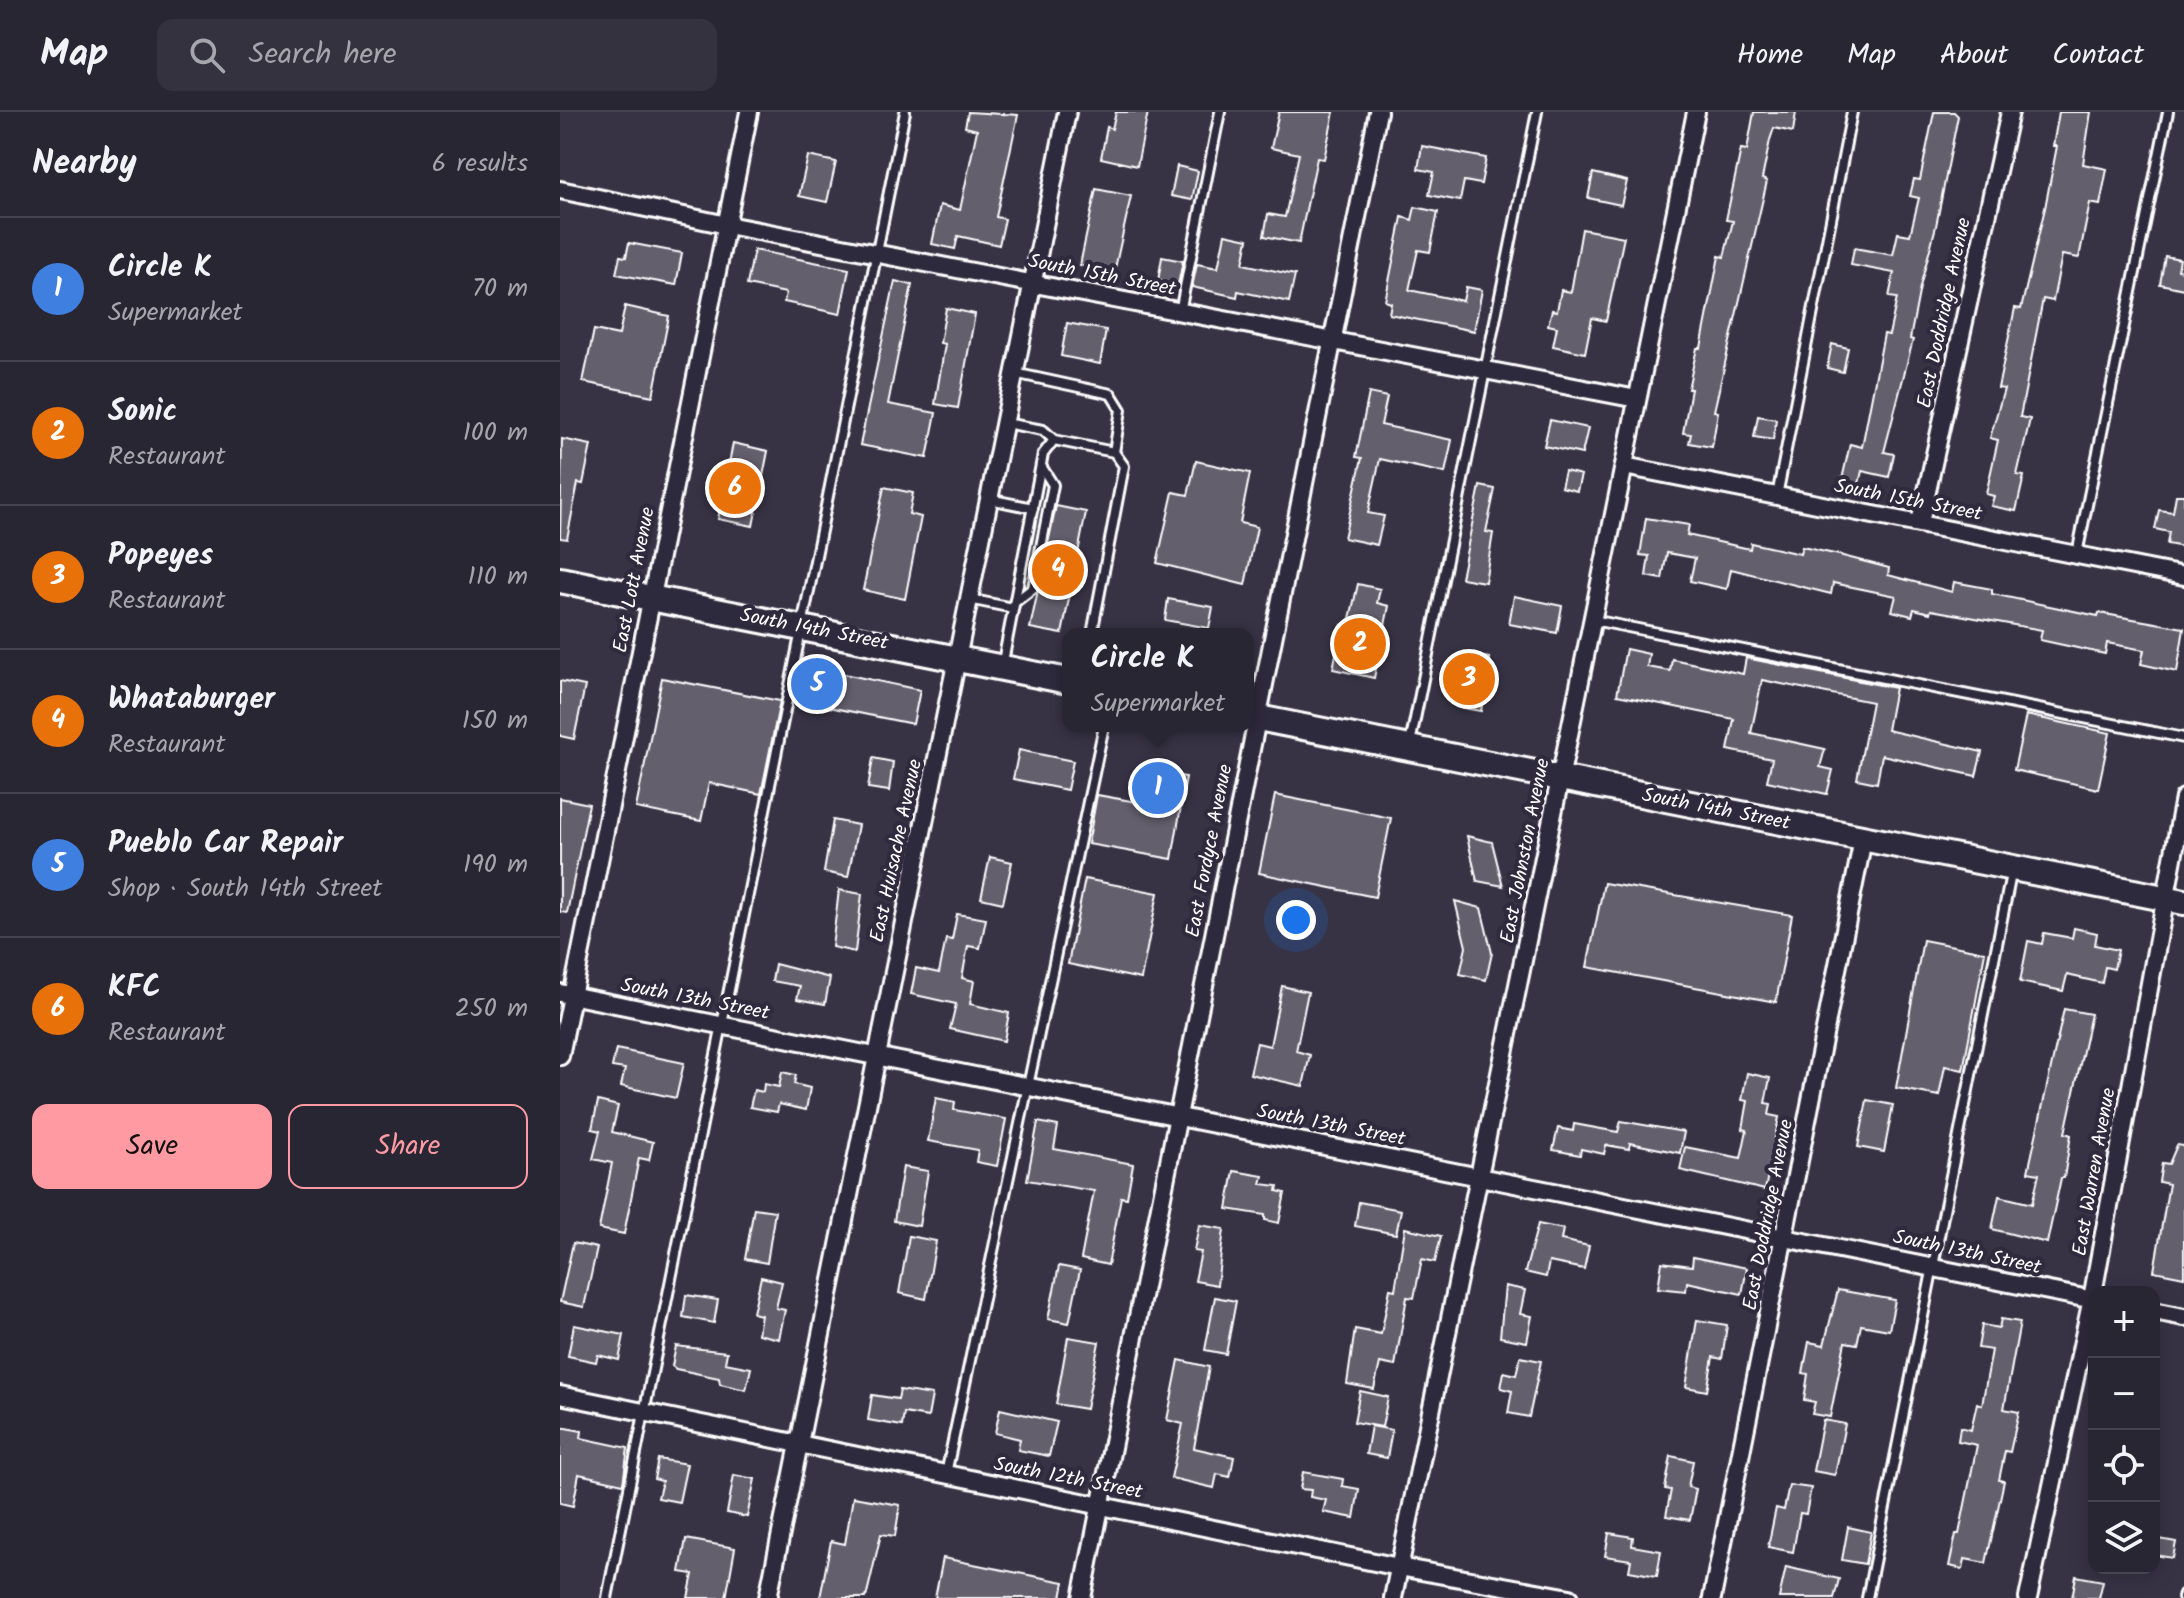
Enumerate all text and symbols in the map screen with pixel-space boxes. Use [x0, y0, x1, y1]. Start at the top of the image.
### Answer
search box [157, 19, 717, 91]
text: Map [40, 25, 109, 85]
text: Search here [249, 31, 396, 79]
icon: search [185, 33, 229, 77]
text: Home [1737, 33, 1803, 78]
text: Map [1847, 33, 1896, 78]
text: About [1940, 33, 2008, 78]
text: Contact [2052, 33, 2144, 78]
text: Nearby [32, 137, 137, 191]
text: 6 results [432, 143, 528, 185]
street label: East Doddridge Avenue [1909, 215, 1981, 411]
text: Circle K [108, 244, 212, 292]
street label: South 15th Street [1025, 246, 1179, 306]
text: 1 [54, 268, 62, 310]
text: 70 m [472, 268, 528, 310]
text: Supermarket [108, 292, 243, 334]
text: Sonic [108, 388, 177, 436]
text: 2 [50, 412, 66, 454]
text: 100 m [463, 412, 528, 454]
text: Restaurant [108, 436, 225, 478]
pin: 6 [709, 458, 761, 518]
street label: South 15th Street [1831, 471, 1985, 531]
street label: East Lott Avenue [605, 504, 665, 656]
text: Popeyes [108, 532, 213, 580]
pin: 4 [1032, 540, 1084, 600]
text: 3 [51, 556, 65, 598]
text: 110 m [468, 556, 528, 598]
text: Restaurant [108, 580, 225, 622]
street label: South 14th Street [737, 600, 891, 660]
pin: 2 [1334, 614, 1386, 674]
popup [1062, 628, 1254, 732]
text: Circle K [1091, 635, 1195, 683]
pin: 3 [1443, 649, 1495, 709]
pin: 5 [791, 654, 843, 714]
text: Whataburger [108, 676, 275, 724]
text: Supermarket [1091, 683, 1225, 725]
text: 4 [51, 700, 65, 742]
text: 150 m [462, 700, 528, 742]
text: Restaurant [108, 724, 225, 766]
street label: East Huisache Avenue [862, 756, 932, 946]
street label: East Johnston Avenue [1492, 756, 1560, 946]
pin: 1 [1132, 758, 1184, 818]
street label: East Fordyce Avenue [1178, 762, 1242, 940]
street label: South 14th Street [1639, 780, 1793, 840]
text: Pueblo Car Repair [108, 820, 343, 868]
text: 5 [51, 844, 65, 886]
text: 190 m [463, 844, 528, 886]
text: Shop · South 14th Street [108, 868, 382, 910]
your location [1276, 900, 1316, 940]
text: KFC [108, 964, 161, 1012]
street label: South 13th Street [618, 970, 772, 1030]
text: 6 [51, 988, 65, 1030]
text: 250 m [455, 988, 528, 1030]
text: Restaurant [108, 1012, 225, 1054]
street label: East Warren Avenue [2064, 1085, 2126, 1259]
street label: South 13th Street [1254, 1096, 1408, 1156]
button: Save [32, 1104, 272, 1189]
button: Share [288, 1104, 528, 1189]
street label: East Doddridge Avenue [1735, 1117, 1803, 1313]
street label: South 13th Street [1890, 1222, 2044, 1284]
map controls [2088, 1286, 2160, 1574]
button: + [2088, 1286, 2160, 1358]
button: − [2088, 1358, 2160, 1430]
button: locate [2088, 1430, 2160, 1502]
street label: South 12th Street [991, 1449, 1145, 1509]
button: layers [2088, 1502, 2160, 1574]

